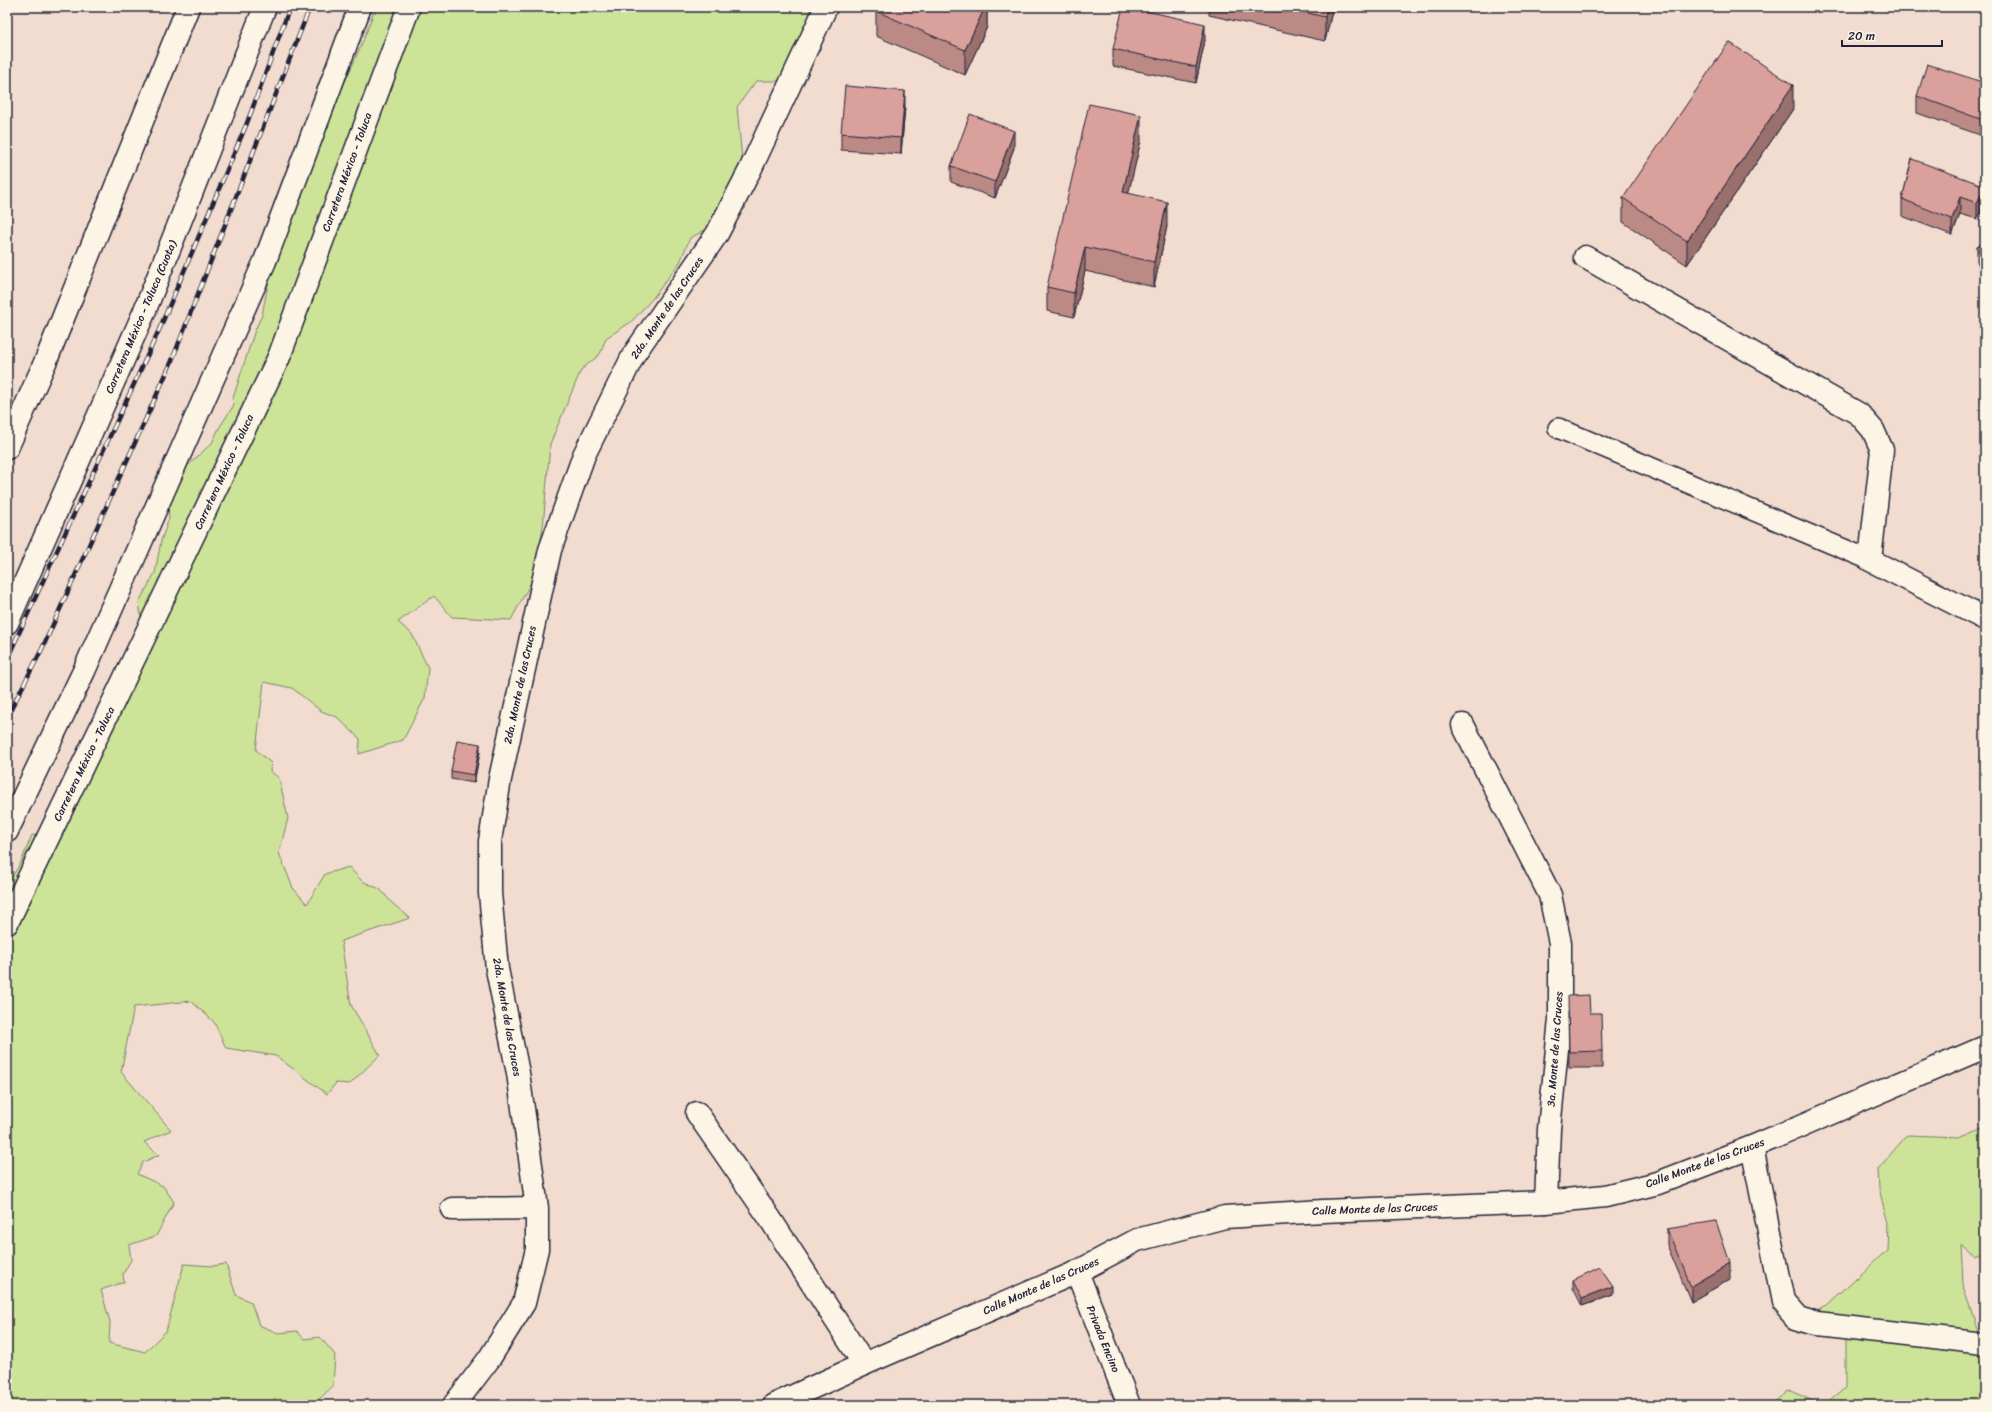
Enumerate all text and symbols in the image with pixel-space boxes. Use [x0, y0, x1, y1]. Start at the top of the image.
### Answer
scale bar [1842, 22, 1942, 48]
text: 20 m [1848, 25, 1875, 47]
street label: Carretera México - Toluca [317, 109, 378, 234]
street label: Carretera México - Toluca (Cuota) [100, 236, 182, 397]
street label: 2da. Monte de las Cruces [626, 252, 709, 363]
street label: Carretera México - Toluca [189, 411, 259, 533]
street label: 2da. Monte de las Cruces [498, 624, 542, 746]
street label: Carretera México - Toluca [48, 703, 120, 825]
street label: 2da. Monte de las Cruces [487, 956, 527, 1078]
street label: 3a. Monte de las Cruces [1541, 990, 1569, 1107]
street label: Calle Monte de las Cruces [1643, 1132, 1768, 1193]
street label: Calle Monte de las Cruces [1312, 1197, 1439, 1221]
street label: Calle Monte de las Cruces [980, 1251, 1103, 1320]
street label: Privada Encino [1081, 1302, 1125, 1376]

